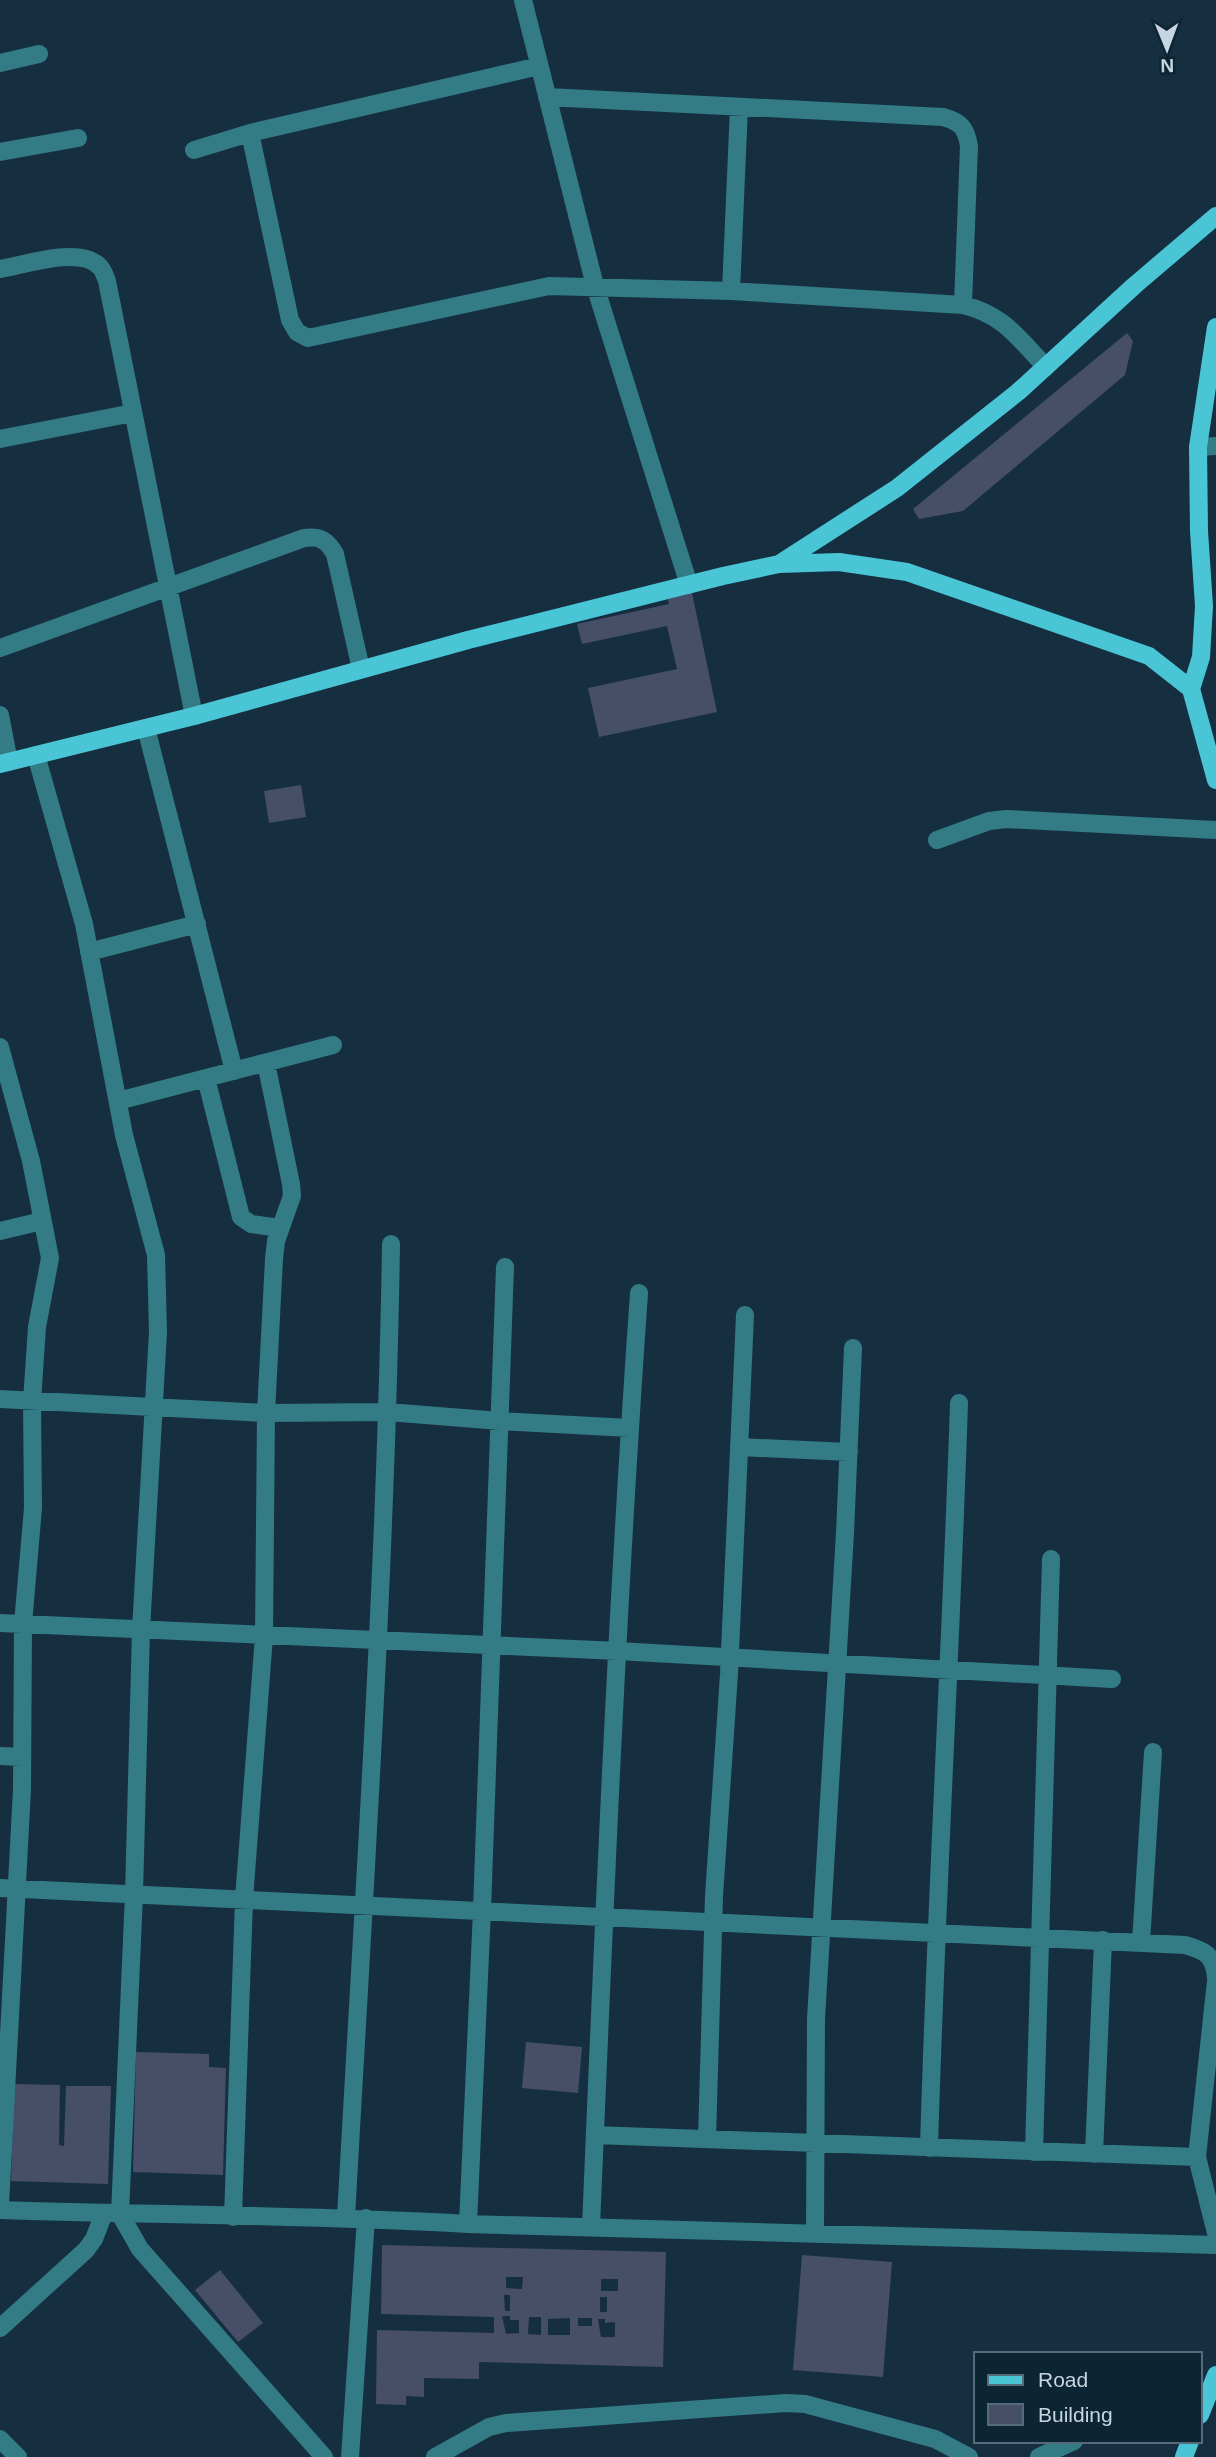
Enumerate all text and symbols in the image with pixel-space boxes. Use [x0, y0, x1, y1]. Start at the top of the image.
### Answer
north arrow [1132, 14, 1202, 84]
text: N [1160, 55, 1174, 76]
legend [974, 2352, 1202, 2443]
text: Road [1038, 2368, 1088, 2391]
text: Building [1038, 2403, 1113, 2426]

